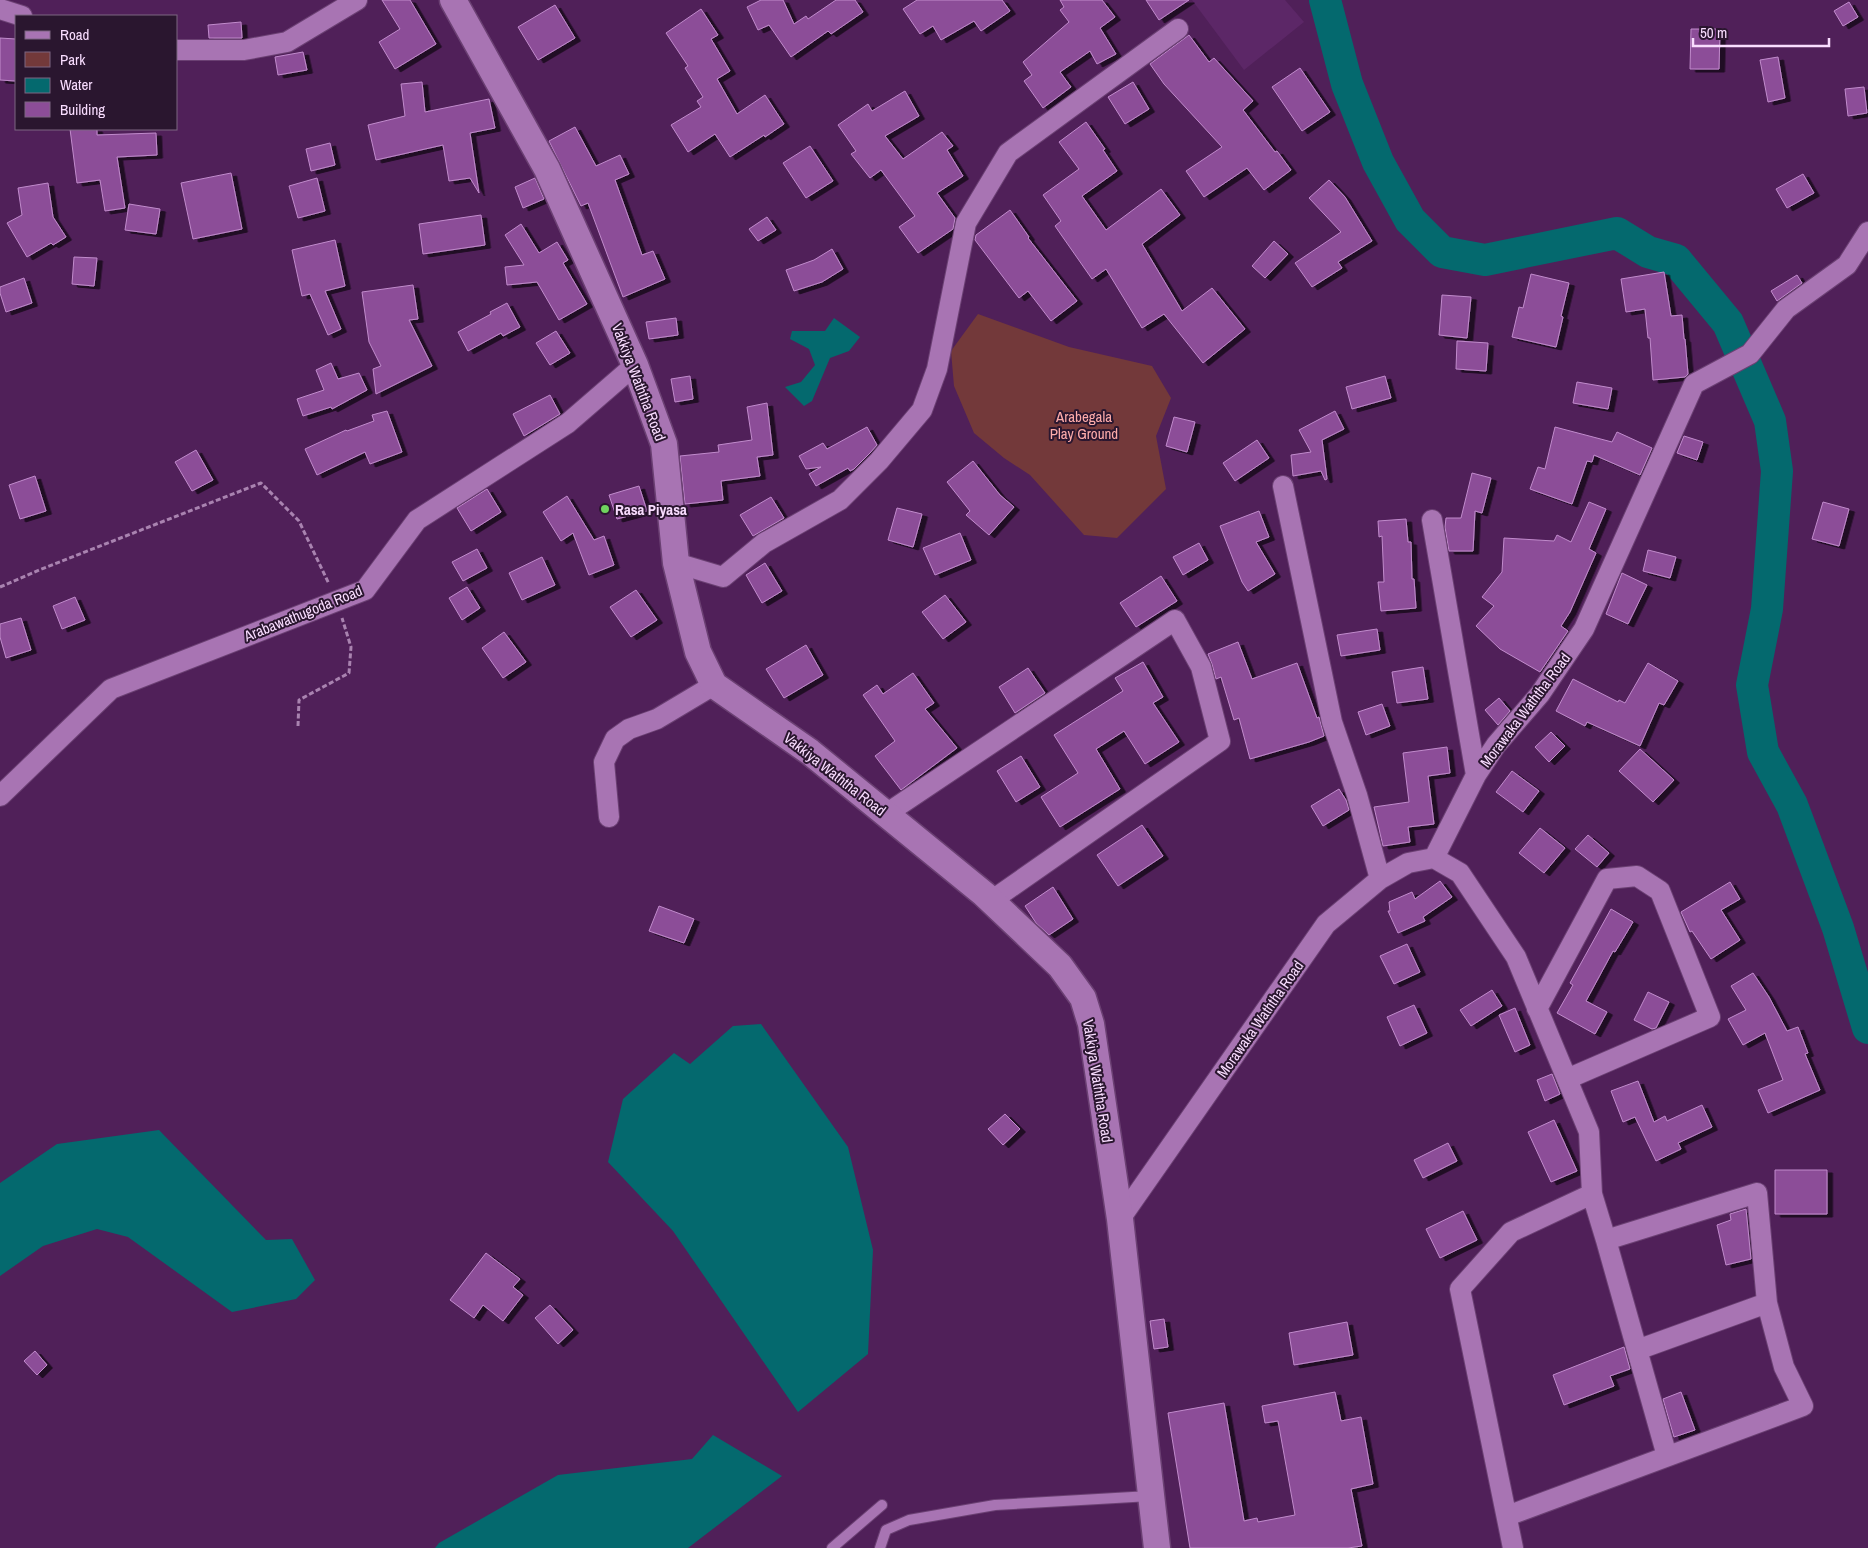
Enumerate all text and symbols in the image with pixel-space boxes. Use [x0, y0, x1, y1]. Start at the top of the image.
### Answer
legend [15, 15, 178, 130]
scale bar [1693, 15, 1829, 47]
text: 50 m [1700, 22, 1727, 43]
text: Road [60, 24, 89, 45]
text: Park [60, 49, 86, 70]
text: Water [60, 74, 92, 95]
text: Building [60, 99, 105, 120]
street label: Vakkiya Waththa Road [607, 320, 671, 444]
park label: Arabegala Play Ground [1050, 406, 1118, 444]
place label: Rasa Piyasa [615, 499, 687, 520]
marker: Rasa Piyasa [599, 503, 611, 515]
street label: Arabawathugoda Road [240, 580, 365, 647]
street label: Morawaka Waththa Road [1475, 648, 1575, 772]
street label: Vakkiya Waththa Road [779, 727, 891, 821]
street label: Morawaka Waththa Road [1212, 956, 1308, 1082]
street label: Vakkiya Waththa Road [1078, 1018, 1118, 1144]

